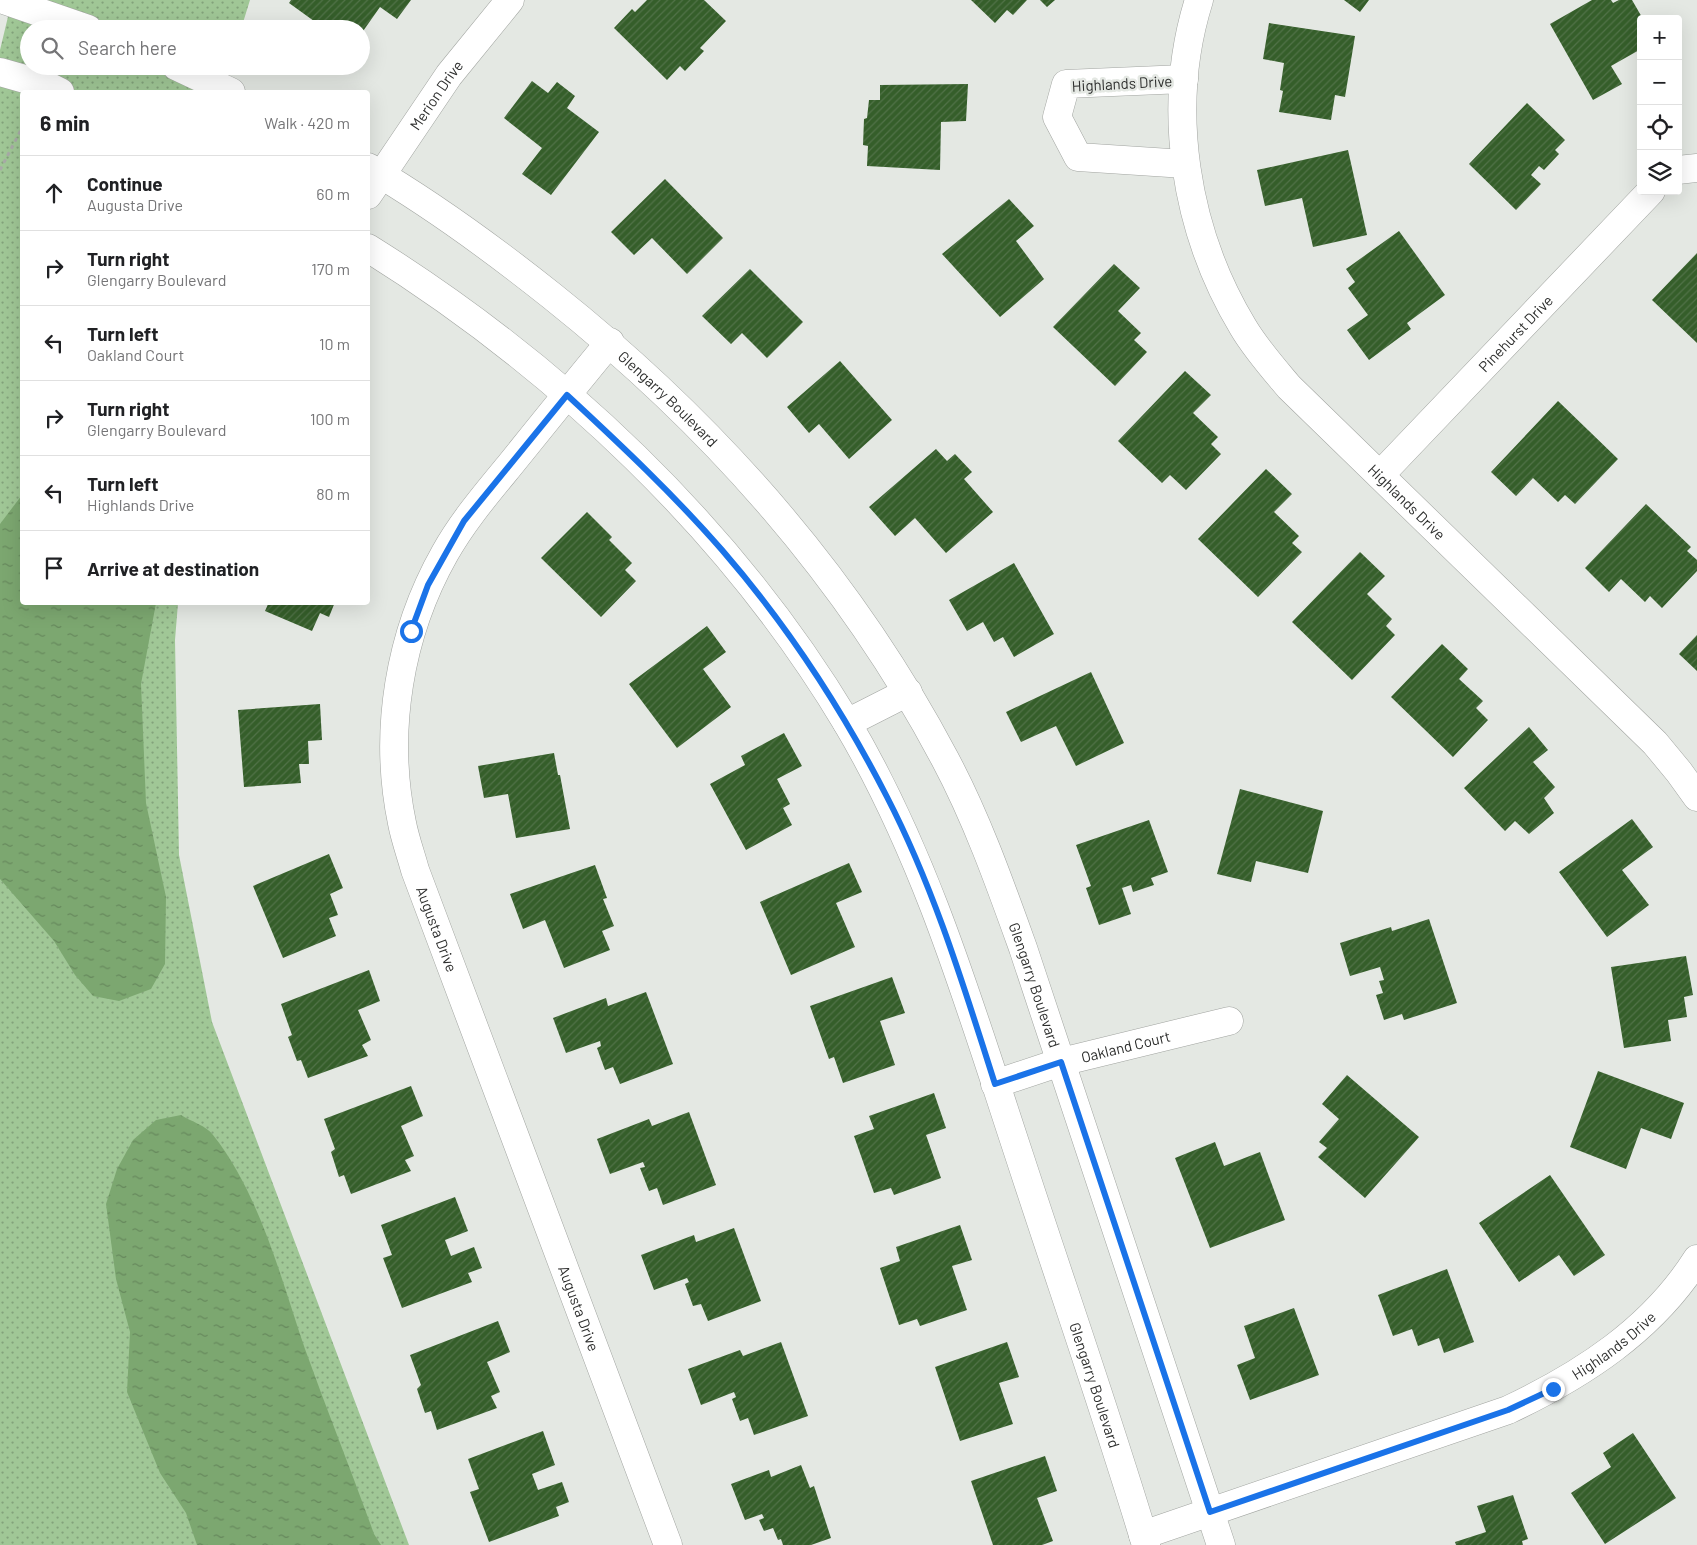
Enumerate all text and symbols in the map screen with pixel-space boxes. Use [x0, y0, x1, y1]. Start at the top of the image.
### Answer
map controls [1637, 15, 1682, 195]
button: + [1637, 15, 1682, 60]
search box [20, 20, 370, 75]
icon: search [38, 34, 66, 62]
text: Search here [78, 36, 177, 59]
street label: Merion Drive [406, 56, 466, 133]
button: − [1637, 60, 1682, 105]
street label: Highlands Drive [1071, 71, 1173, 95]
button: locate [1637, 105, 1682, 150]
text: 6 min [40, 110, 90, 135]
text: Walk · 420 m [264, 113, 350, 132]
button: layers [1637, 150, 1682, 195]
text: Continue [87, 172, 163, 195]
icon: ahead [40, 179, 68, 207]
text: 60 m [316, 184, 350, 203]
text: Augusta Drive [87, 195, 183, 214]
text: Turn right [87, 247, 169, 270]
icon: right [40, 254, 68, 282]
text: 170 m [311, 259, 350, 278]
text: Glengarry Boulevard [87, 270, 226, 289]
street label: Pinehurst Drive [1474, 291, 1556, 375]
text: Turn left [87, 322, 158, 345]
icon: left [40, 329, 68, 357]
text: 10 m [319, 334, 350, 353]
text: Oakland Court [87, 345, 184, 364]
street label: Glengarry Boulevard [615, 347, 722, 450]
text: Turn right [87, 397, 169, 420]
icon: right [40, 404, 68, 432]
text: 100 m [310, 409, 350, 428]
text: Glengarry Boulevard [87, 420, 226, 439]
street label: Highlands Drive [1365, 460, 1449, 543]
text: Turn left [87, 472, 158, 495]
icon: left [40, 479, 68, 507]
text: 80 m [316, 484, 350, 503]
text: Highlands Drive [87, 495, 194, 514]
icon: arrive [40, 554, 68, 582]
text: Arrive at destination [87, 557, 259, 580]
route start [400, 620, 423, 643]
street label: Augusta Drive [413, 884, 461, 974]
street label: Glengarry Boulevard [1006, 920, 1064, 1050]
street label: Oakland Court [1079, 1027, 1172, 1066]
street label: Augusta Drive [555, 1263, 603, 1353]
street label: Highlands Drive [1568, 1307, 1659, 1383]
street label: Glengarry Boulevard [1066, 1320, 1124, 1450]
route end [1542, 1378, 1565, 1401]

